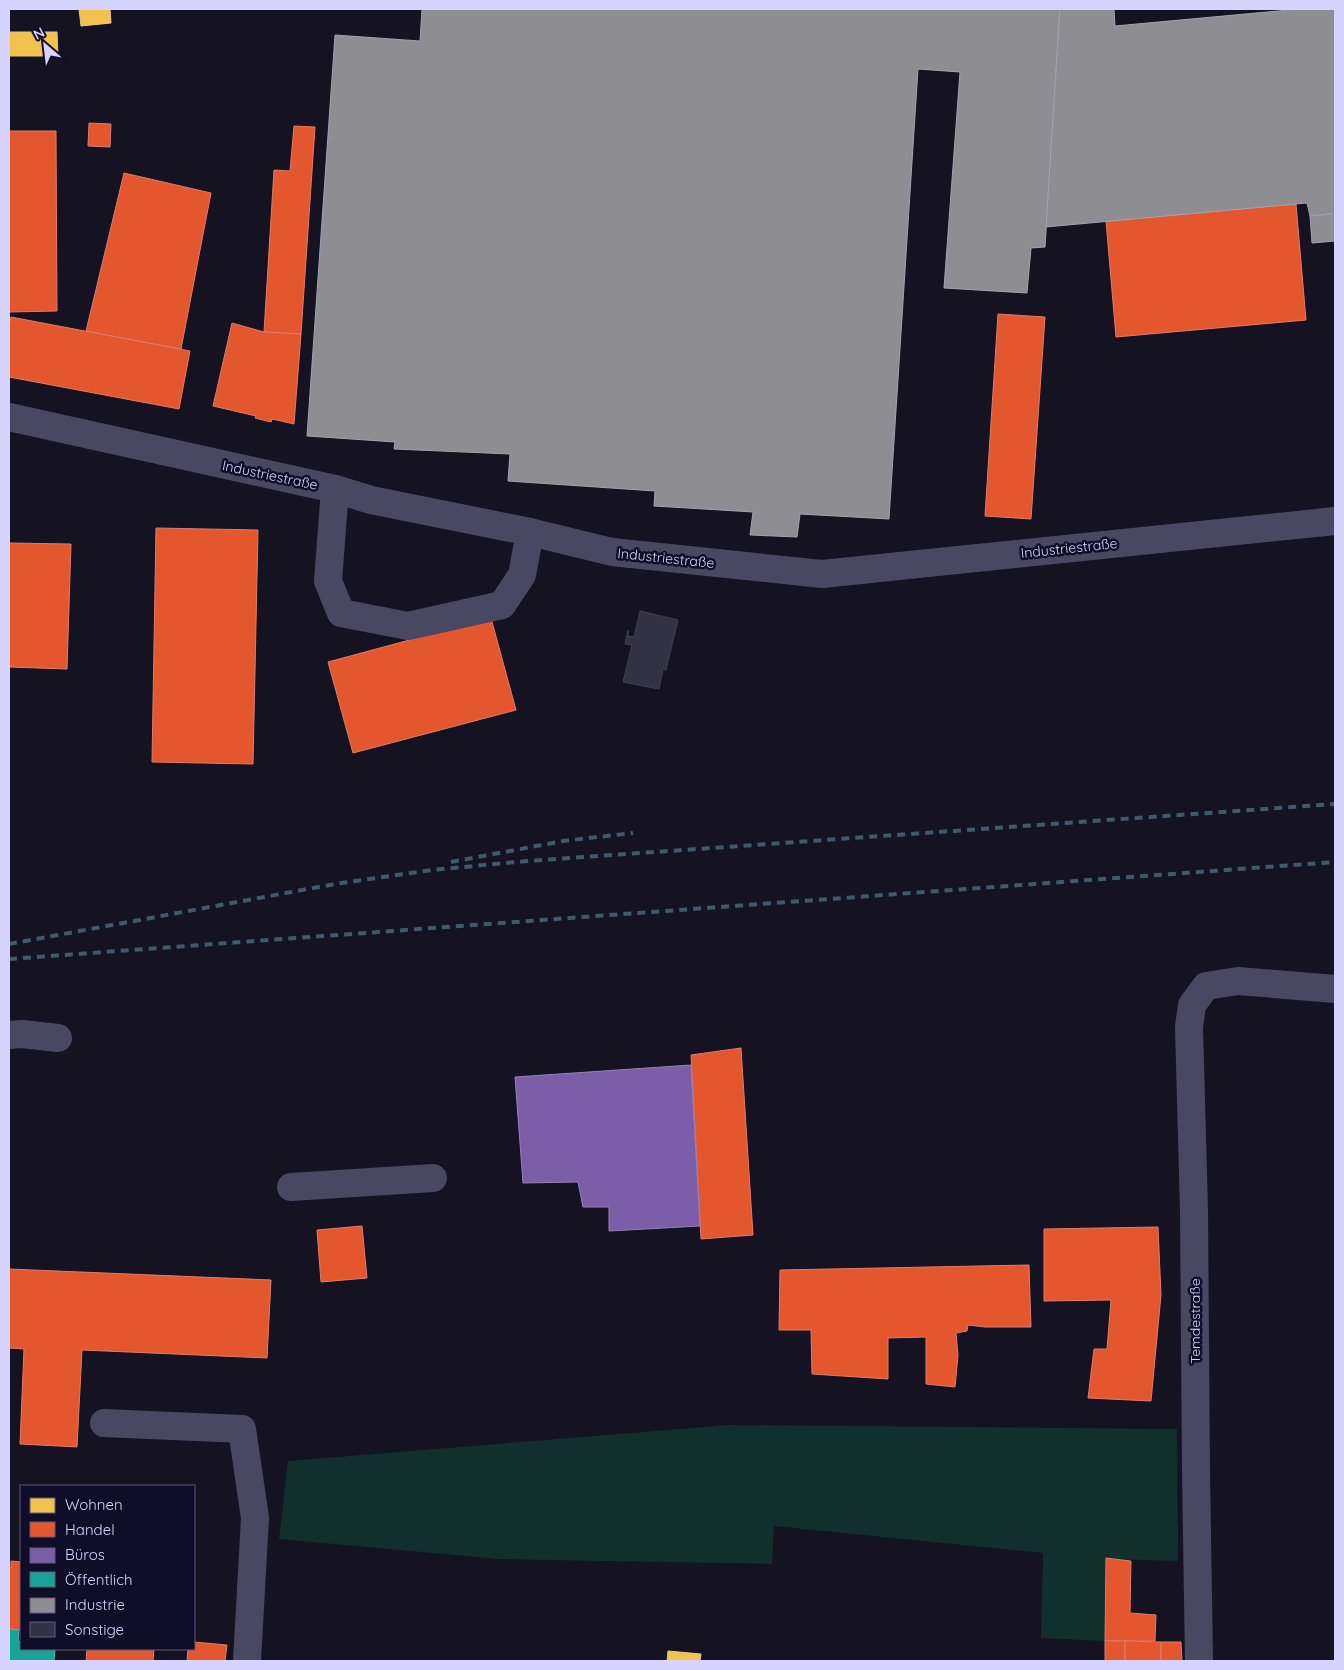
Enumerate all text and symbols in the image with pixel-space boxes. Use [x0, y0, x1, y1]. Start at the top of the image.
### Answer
north arrow [20, 20, 70, 70]
text: N [30, 23, 48, 44]
street label: Industriestraße [221, 456, 320, 494]
street label: Industriestraße [1020, 534, 1118, 562]
street label: Industriestraße [617, 544, 715, 572]
street label: Temdestraße [1186, 1278, 1204, 1364]
legend [20, 1485, 195, 1650]
text: Wohnen [65, 1495, 123, 1514]
text: Handel [65, 1520, 115, 1539]
text: Büros [65, 1545, 105, 1564]
text: Öffentlich [65, 1570, 132, 1589]
text: Industrie [65, 1595, 125, 1614]
text: Sonstige [65, 1620, 124, 1639]

